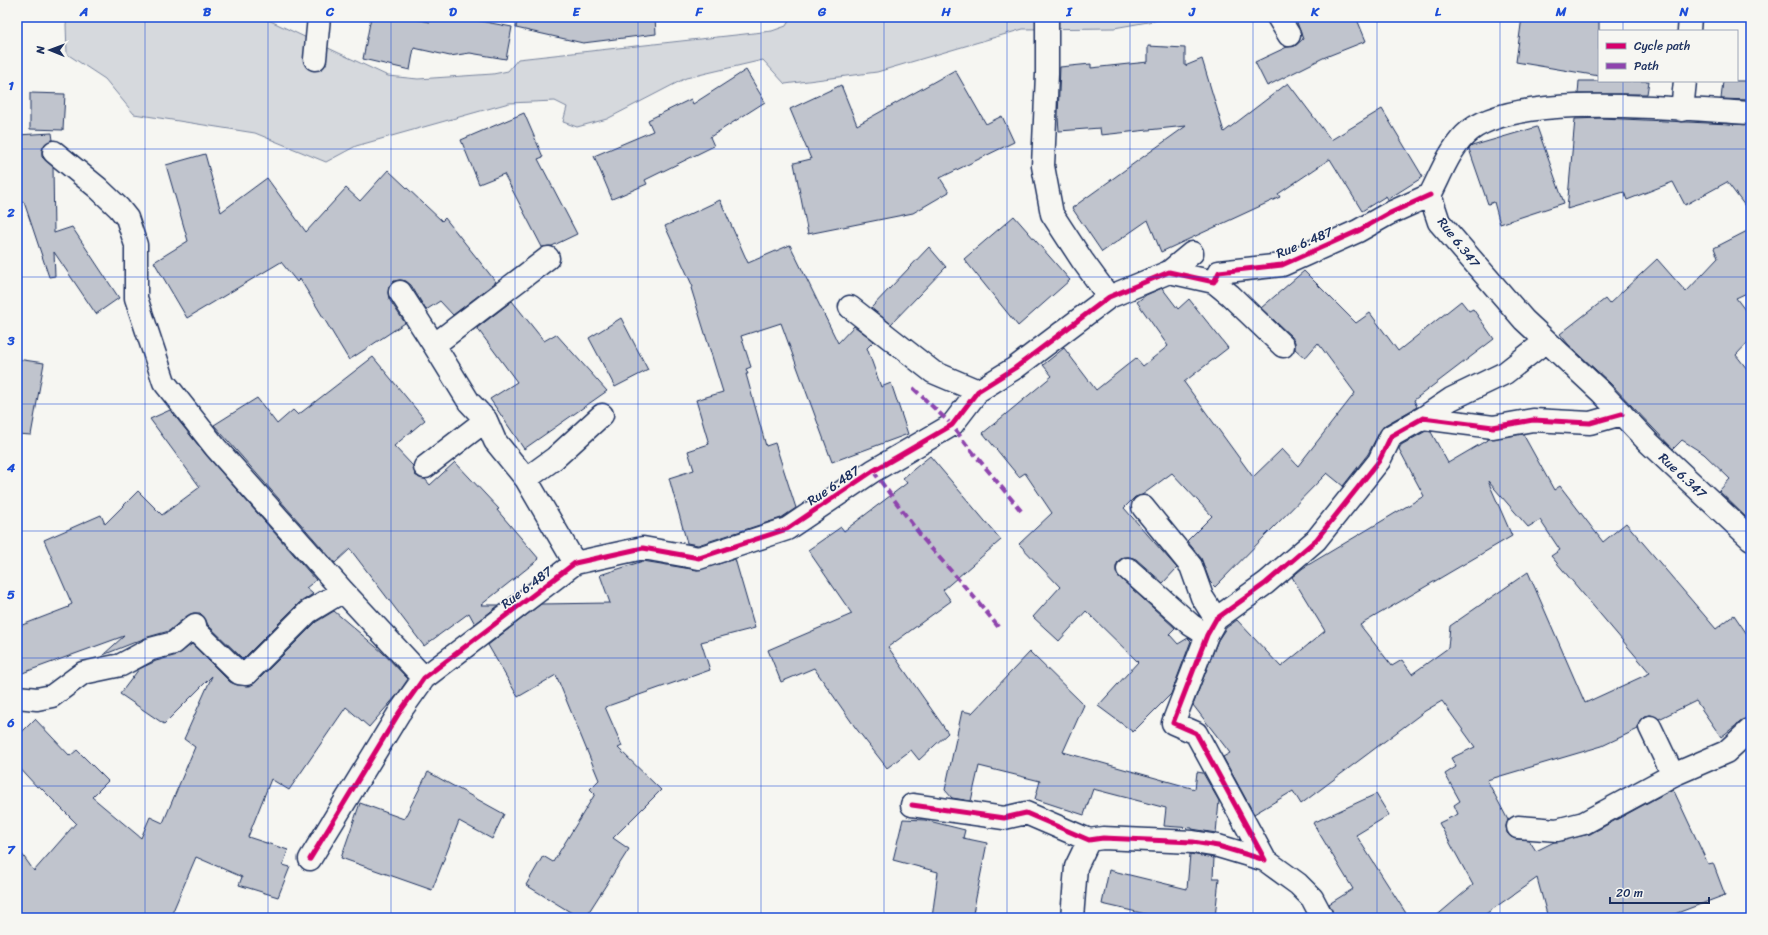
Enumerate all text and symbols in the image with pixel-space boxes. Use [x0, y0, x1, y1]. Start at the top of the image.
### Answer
text: A [79, 0, 88, 23]
text: B [203, 0, 212, 23]
text: C [325, 0, 335, 23]
text: D [449, 0, 457, 23]
text: E [572, 0, 581, 23]
text: F [694, 0, 703, 23]
text: G [817, 0, 827, 23]
text: H [940, 0, 951, 23]
text: I [1065, 0, 1073, 23]
text: J [1188, 0, 1196, 23]
text: K [1310, 0, 1320, 23]
text: L [1435, 0, 1442, 23]
text: M [1555, 0, 1567, 23]
text: N [1678, 0, 1689, 23]
north arrow [30, 30, 70, 70]
legend [1598, 30, 1738, 82]
text: Cycle path [1634, 35, 1690, 57]
text: N [31, 45, 50, 55]
text: Path [1634, 55, 1659, 77]
text: 1 [8, 74, 14, 97]
text: 2 [6, 201, 15, 224]
street label: Rue 6.347 [1431, 212, 1487, 274]
street label: Rue 6.487 [1272, 220, 1338, 265]
text: 3 [6, 329, 15, 352]
street label: Rue 6.347 [1653, 447, 1713, 505]
text: 4 [6, 456, 16, 479]
street label: Rue 6.487 [802, 458, 866, 512]
street label: Rue 6.487 [496, 559, 558, 615]
text: 5 [7, 583, 15, 606]
text: 6 [6, 711, 15, 734]
text: 7 [7, 838, 16, 861]
scale bar [1610, 879, 1709, 905]
text: 20 m [1616, 882, 1643, 904]

